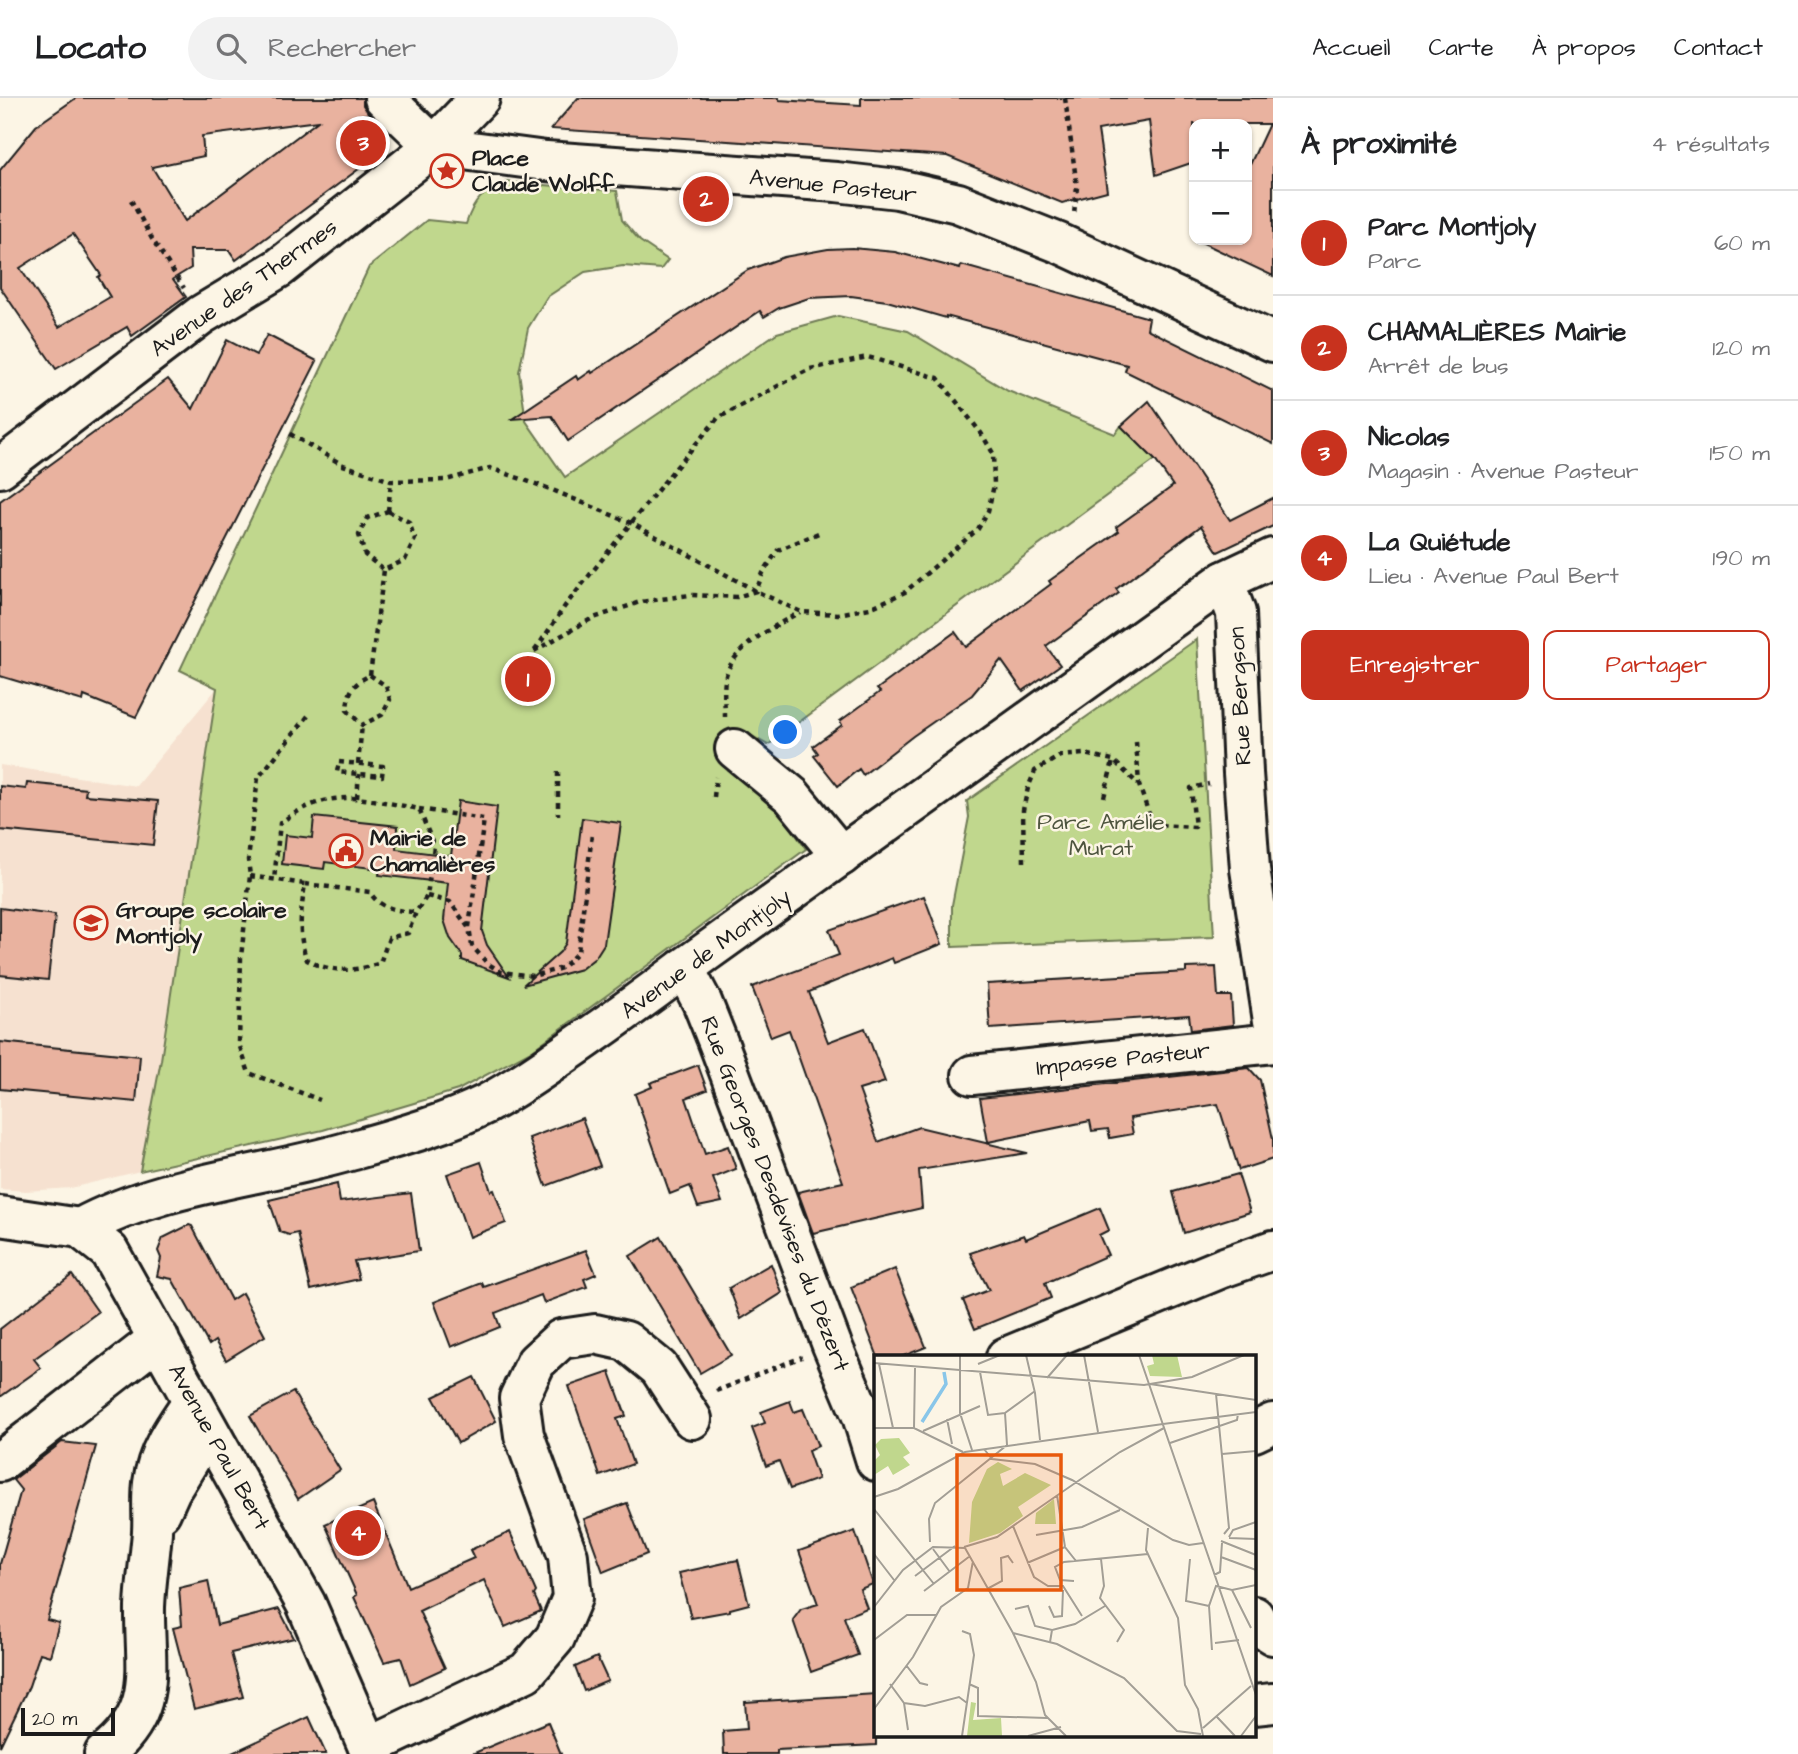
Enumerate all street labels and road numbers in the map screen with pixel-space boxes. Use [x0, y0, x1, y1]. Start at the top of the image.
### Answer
street label: Avenue Pasteur [748, 161, 918, 211]
street label: Avenue des Thermes [144, 211, 344, 365]
street label: Rue Bergson [1220, 626, 1261, 766]
street label: Avenue de Montjoly [614, 881, 799, 1028]
street label: Rue Georges Desdevises du Dézert [691, 1012, 858, 1377]
street label: Impasse Pasteur [1034, 1034, 1212, 1084]
street label: Avenue Paul Bert [160, 1358, 278, 1537]

